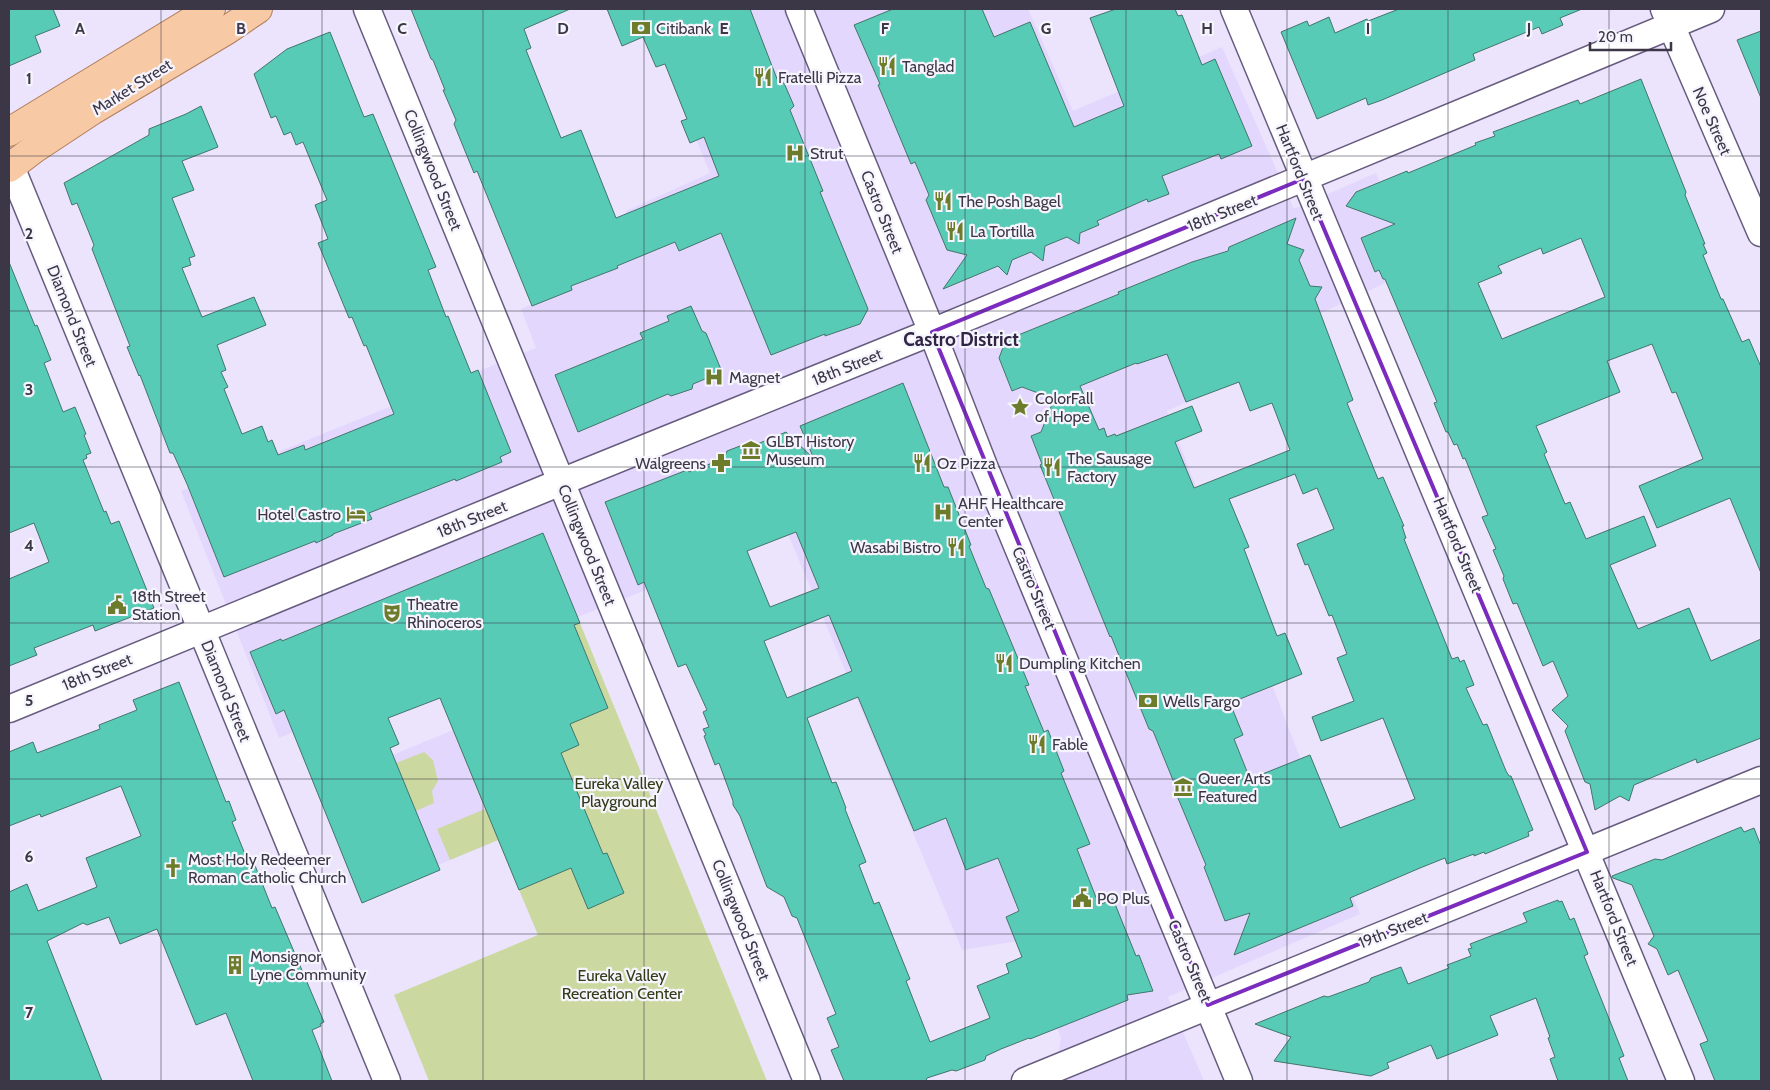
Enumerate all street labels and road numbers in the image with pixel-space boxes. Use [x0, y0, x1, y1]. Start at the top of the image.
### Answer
street label: Market Street [88, 55, 176, 119]
street label: Noe Street [1689, 84, 1736, 159]
street label: Collingwood Street [400, 107, 466, 234]
street label: Hartford Street [1272, 121, 1328, 223]
street label: Castro Street [857, 168, 908, 257]
street label: 18th Street [1184, 190, 1260, 236]
street label: Diamond Street [43, 262, 101, 370]
street label: 18th Street [809, 344, 885, 390]
street label: Collingwood Street [554, 482, 620, 609]
street label: Hartford Street [1429, 495, 1487, 596]
street label: 18th Street [434, 496, 510, 542]
street label: Castro Street [1008, 544, 1060, 633]
street label: Diamond Street [197, 637, 255, 745]
street label: 18th Street [59, 649, 135, 695]
street label: Collingwood Street [708, 857, 774, 984]
street label: Hartford Street [1586, 867, 1642, 969]
street label: 19th Street [1356, 907, 1431, 952]
street label: Castro Street [1164, 917, 1216, 1006]

